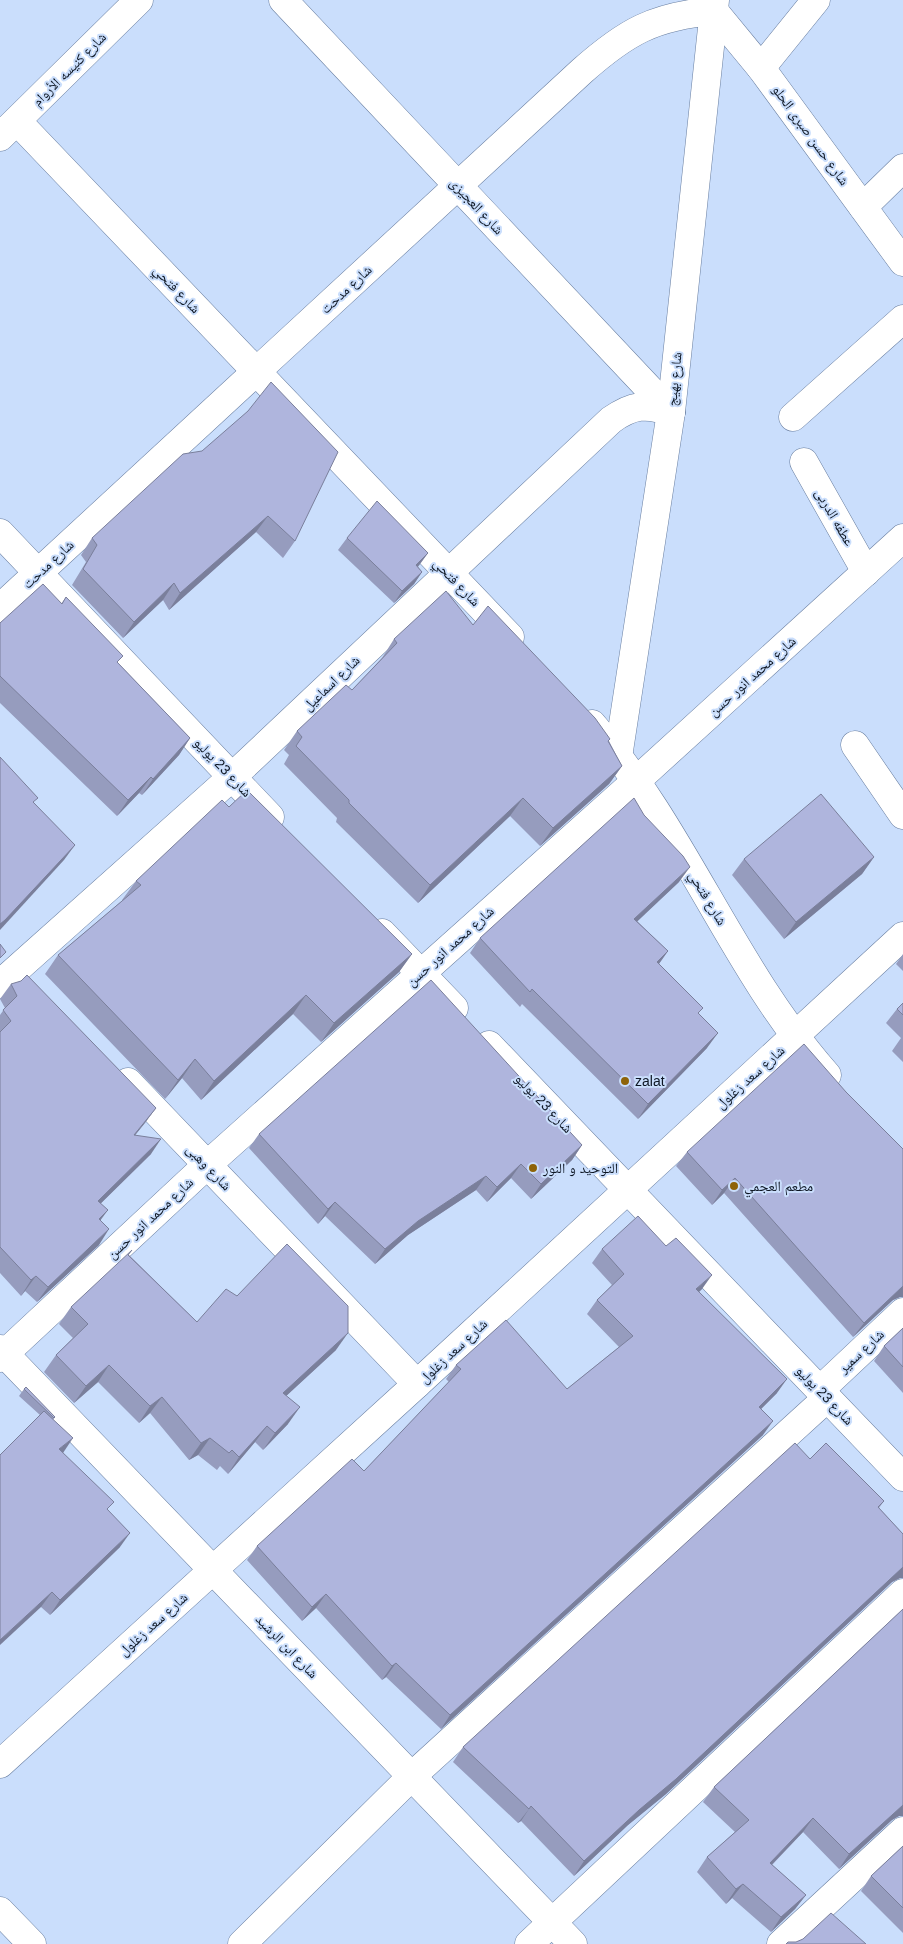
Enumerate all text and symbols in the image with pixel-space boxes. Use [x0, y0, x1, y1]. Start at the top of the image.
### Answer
street label: شارع كنيسه الأروام [29, 29, 111, 111]
street label: شارع حسن صبرى الحلو [768, 82, 853, 189]
street label: شارع العجيزى [445, 174, 507, 239]
street label: شارع مدحت [317, 261, 376, 318]
street label: شارع فتحي [148, 262, 204, 319]
street label: شارع بهيج [663, 351, 687, 407]
street label: عطفه الدربى [811, 486, 858, 549]
street label: شارع مدحت [19, 536, 78, 593]
street label: شارع فتحي [428, 555, 484, 612]
street label: شارع محمد انور حسن [705, 633, 800, 721]
street label: شارع اسماعيل [299, 652, 364, 715]
street label: شارع 23 يوليو [189, 734, 255, 801]
street label: شارع فتحي [683, 868, 730, 930]
street label: شارع محمد انور حسن [403, 903, 498, 991]
street label: شارع سعد زغلول [712, 1042, 789, 1113]
street label: شارع 23 يوليو [510, 1070, 576, 1137]
place label: zalat [635, 1073, 665, 1089]
marker: zalat [619, 1075, 631, 1087]
street label: شارع وهبى [182, 1141, 235, 1195]
place label: التوحيد و النور [542, 1160, 618, 1177]
marker: التوحيد و النور [527, 1162, 539, 1174]
street label: شارع محمد انور حسن [104, 1174, 198, 1263]
place label: مطعم العجمي [744, 1178, 813, 1198]
marker: مطعم العجمي [728, 1180, 740, 1192]
street label: شارع سعد زغلول [416, 1316, 492, 1388]
street label: شارع سمير [834, 1326, 888, 1378]
street label: شارع 23 يوليو [791, 1362, 857, 1429]
street label: شارع سعد زغلول [115, 1589, 192, 1660]
street label: شارع ابن الرشيد [251, 1611, 321, 1683]

